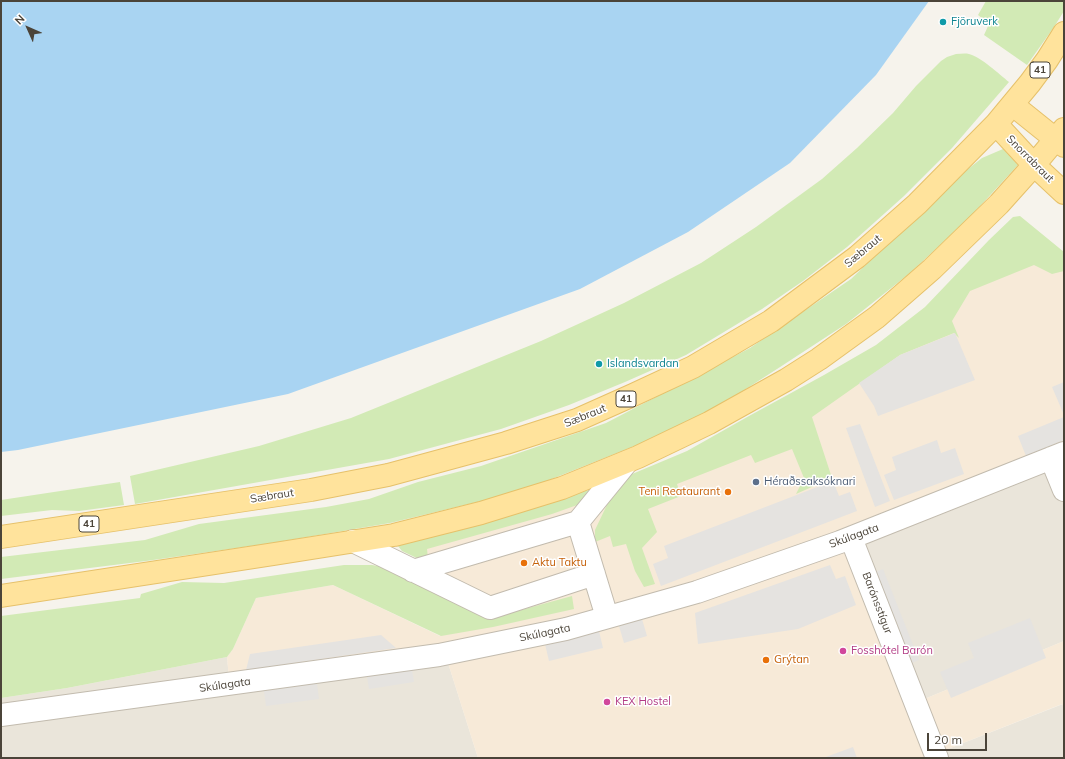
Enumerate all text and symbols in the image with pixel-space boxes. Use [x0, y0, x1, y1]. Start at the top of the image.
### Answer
north arrow [8, 8, 48, 48]
text: N [12, 12, 27, 27]
place label: Fjöruverk [951, 15, 998, 29]
marker: Fjöruverk [938, 17, 948, 27]
road number: 41 [1030, 62, 1050, 78]
street label: Snorrabraut [1004, 133, 1056, 185]
street label: Sæbraut [842, 232, 884, 270]
place label: Islandsvardan [607, 357, 679, 371]
marker: Islandsvardan [594, 359, 604, 369]
road number: 41 [616, 391, 636, 407]
street label: Sæbraut [562, 402, 608, 430]
place label: Héraðssaksóknari [764, 475, 855, 489]
marker: Héraðssaksóknari [751, 477, 761, 487]
place label: Teni Reataurant [639, 485, 720, 499]
street label: Sæbraut [249, 486, 295, 506]
marker: Teni Reataurant [723, 487, 733, 497]
road number: 41 [79, 516, 99, 532]
street label: Skúlagata [827, 521, 881, 551]
place label: Aktu Taktu [532, 556, 587, 570]
marker: Aktu Taktu [519, 558, 529, 568]
street label: Barónsstígur [859, 570, 895, 636]
street label: Skúlagata [518, 621, 572, 645]
place label: Fosshótel Barón [851, 644, 933, 658]
marker: Fosshótel Barón [838, 646, 848, 656]
place label: Grýtan [774, 653, 809, 667]
marker: Grýtan [761, 655, 771, 665]
street label: Skúlagata [198, 675, 252, 695]
place label: KEX Hostel [615, 695, 671, 709]
marker: KEX Hostel [602, 697, 612, 707]
scale bar [929, 725, 989, 751]
text: 20 m [934, 732, 962, 747]

